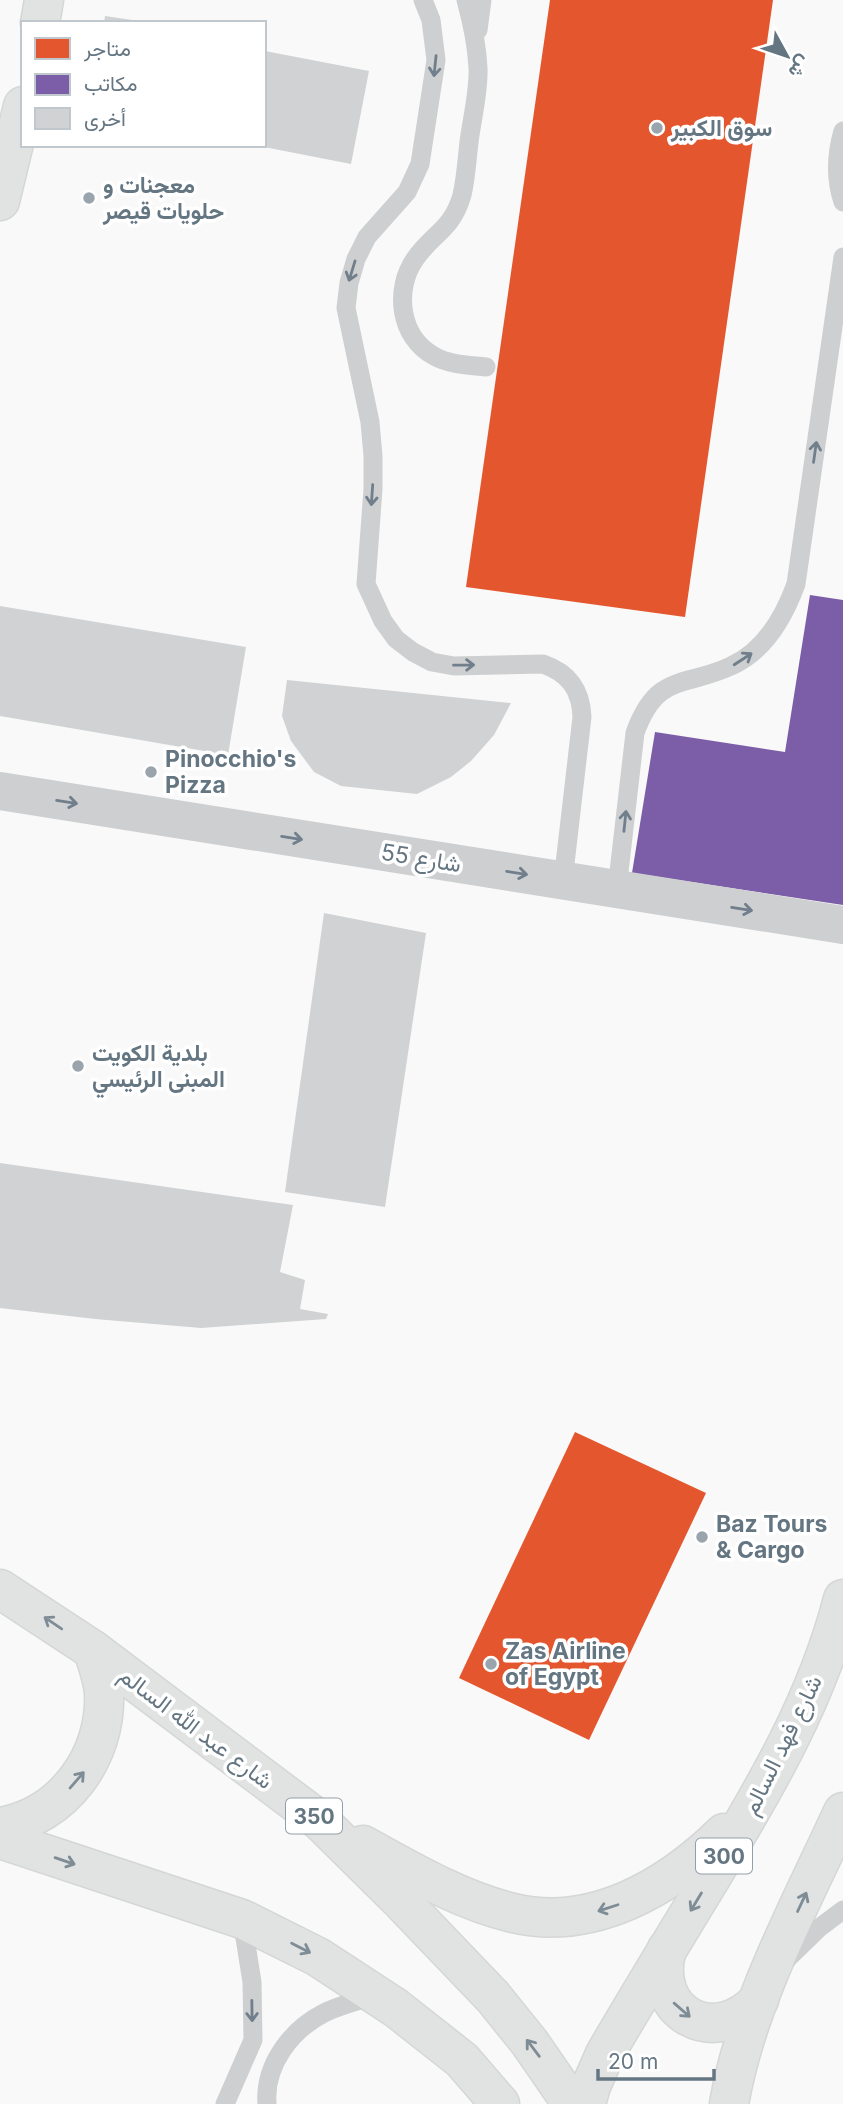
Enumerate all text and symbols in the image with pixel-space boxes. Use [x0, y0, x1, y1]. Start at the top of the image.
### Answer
legend [21, 21, 266, 147]
north arrow [752, 21, 822, 91]
text: متاجر [83, 36, 131, 62]
text: ش [783, 50, 816, 83]
one-way arrow [428, 54, 441, 77]
text: مكاتب [84, 71, 137, 96]
text: أخرى [84, 106, 126, 132]
place label: سوق الكبير [670, 114, 772, 143]
marker: سوق الكبير [649, 120, 665, 136]
place label: معجنات و حلويات قيصر [102, 171, 224, 226]
marker: معجنات و حلويات قيصر [81, 190, 97, 206]
one-way arrow [345, 259, 358, 281]
one-way arrow [809, 441, 822, 463]
one-way arrow [365, 483, 378, 506]
one-way arrow [733, 651, 752, 666]
one-way arrow [452, 659, 475, 672]
place label: Pinocchio's Pizza [165, 745, 296, 799]
marker: Pinocchio's Pizza [143, 764, 159, 780]
one-way arrow [56, 796, 78, 809]
one-way arrow [618, 810, 631, 833]
one-way arrow [280, 832, 303, 845]
street label: شارع 55 [379, 838, 463, 880]
one-way arrow [505, 867, 528, 880]
one-way arrow [730, 902, 752, 915]
place label: بلدية الكويت المبنى الرئيسي [92, 1039, 225, 1099]
marker: بلدية الكويت المبنى الرئيسي [70, 1058, 86, 1074]
place label: Baz Tours & Cargo [716, 1510, 828, 1564]
marker: Baz Tours & Cargo [694, 1529, 710, 1545]
one-way arrow [44, 1616, 63, 1630]
place label: Zas Airline of Egypt [505, 1637, 626, 1691]
marker: Zas Airline of Egypt [483, 1656, 499, 1672]
street label: شارع عبد الله السالم [112, 1661, 278, 1797]
street label: شارع فهد السالم [736, 1671, 830, 1820]
one-way arrow [69, 1771, 85, 1789]
road number: 350 [286, 1798, 342, 1834]
road number: 300 [696, 1839, 752, 1874]
one-way arrow [53, 1856, 75, 1868]
one-way arrow [689, 1891, 703, 1911]
one-way arrow [796, 1892, 809, 1913]
one-way arrow [597, 1902, 619, 1915]
one-way arrow [290, 1942, 311, 1955]
one-way arrow [245, 1999, 259, 2022]
one-way arrow [673, 2002, 691, 2018]
scale bar [598, 2038, 714, 2082]
one-way arrow [525, 2039, 540, 2058]
text: 20 m [608, 2049, 658, 2074]

